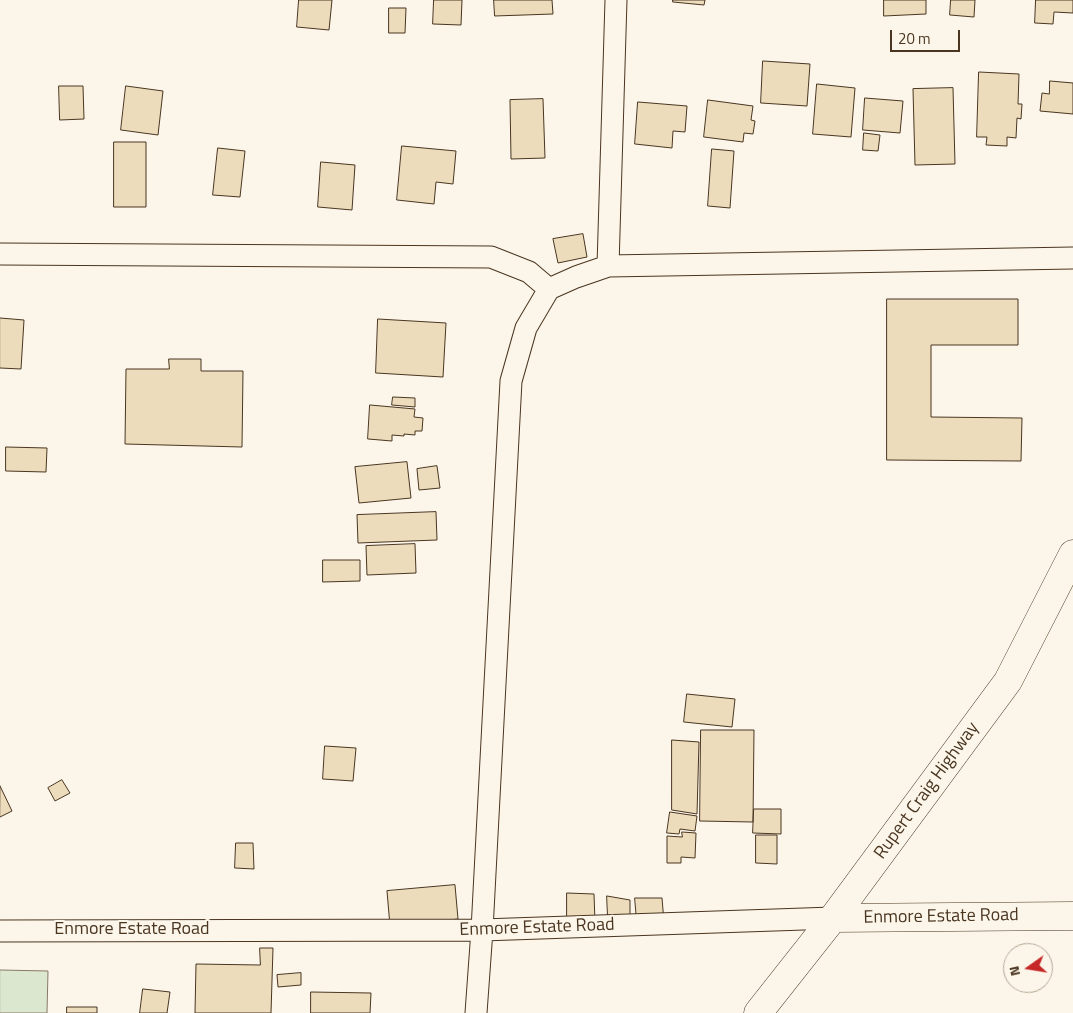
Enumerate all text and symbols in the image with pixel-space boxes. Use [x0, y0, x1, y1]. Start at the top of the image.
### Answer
scale bar [893, 20, 963, 52]
text: 20 m [898, 27, 931, 50]
street label: Rupert Craig Highway [870, 718, 984, 864]
street label: Enmore Estate Road [863, 905, 1019, 929]
street label: Enmore Estate Road [459, 914, 615, 942]
street label: Enmore Estate Road [54, 919, 210, 941]
north arrow [1003, 943, 1053, 993]
text: N [1003, 964, 1025, 978]

